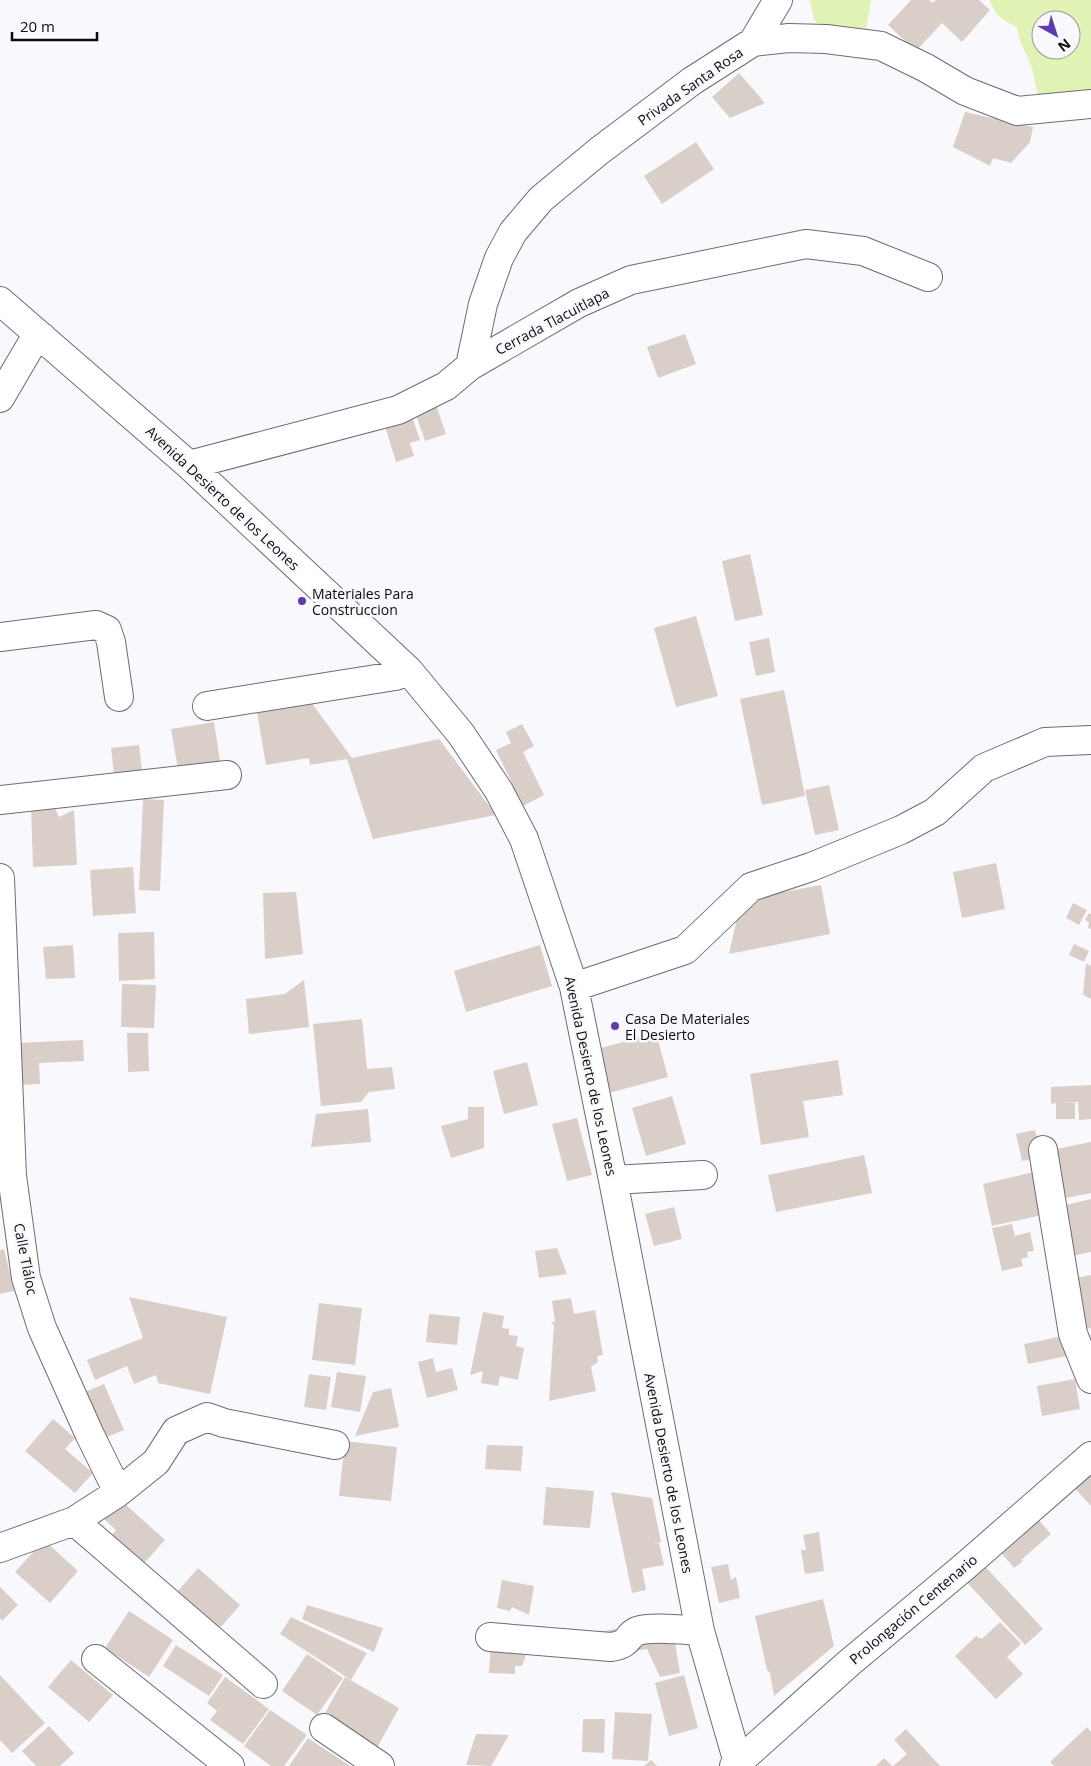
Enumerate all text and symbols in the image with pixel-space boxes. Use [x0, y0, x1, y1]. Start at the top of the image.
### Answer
scale bar [12, 10, 98, 42]
north arrow [1031, 10, 1081, 60]
text: 20 m [20, 16, 55, 36]
text: N [1054, 35, 1075, 56]
street label: Privada Santa Rosa [634, 43, 746, 129]
street label: Cerrada Tlacuitlapa [492, 283, 612, 359]
street label: Avenida Desierto de los Leones [142, 422, 304, 575]
place label: Materiales Para Construccion [312, 584, 414, 619]
marker: Materiales Para Construccion [296, 595, 308, 607]
street label: Avenida Desierto de los Leones [561, 974, 622, 1178]
place label: Casa De Materiales El Desierto [625, 1009, 750, 1044]
marker: Casa De Materiales El Desierto [609, 1020, 621, 1032]
street label: Calle Tláloc [10, 1221, 42, 1297]
street label: Avenida Desierto de los Leones [640, 1371, 698, 1575]
street label: Prolongación Centenario [845, 1550, 981, 1668]

